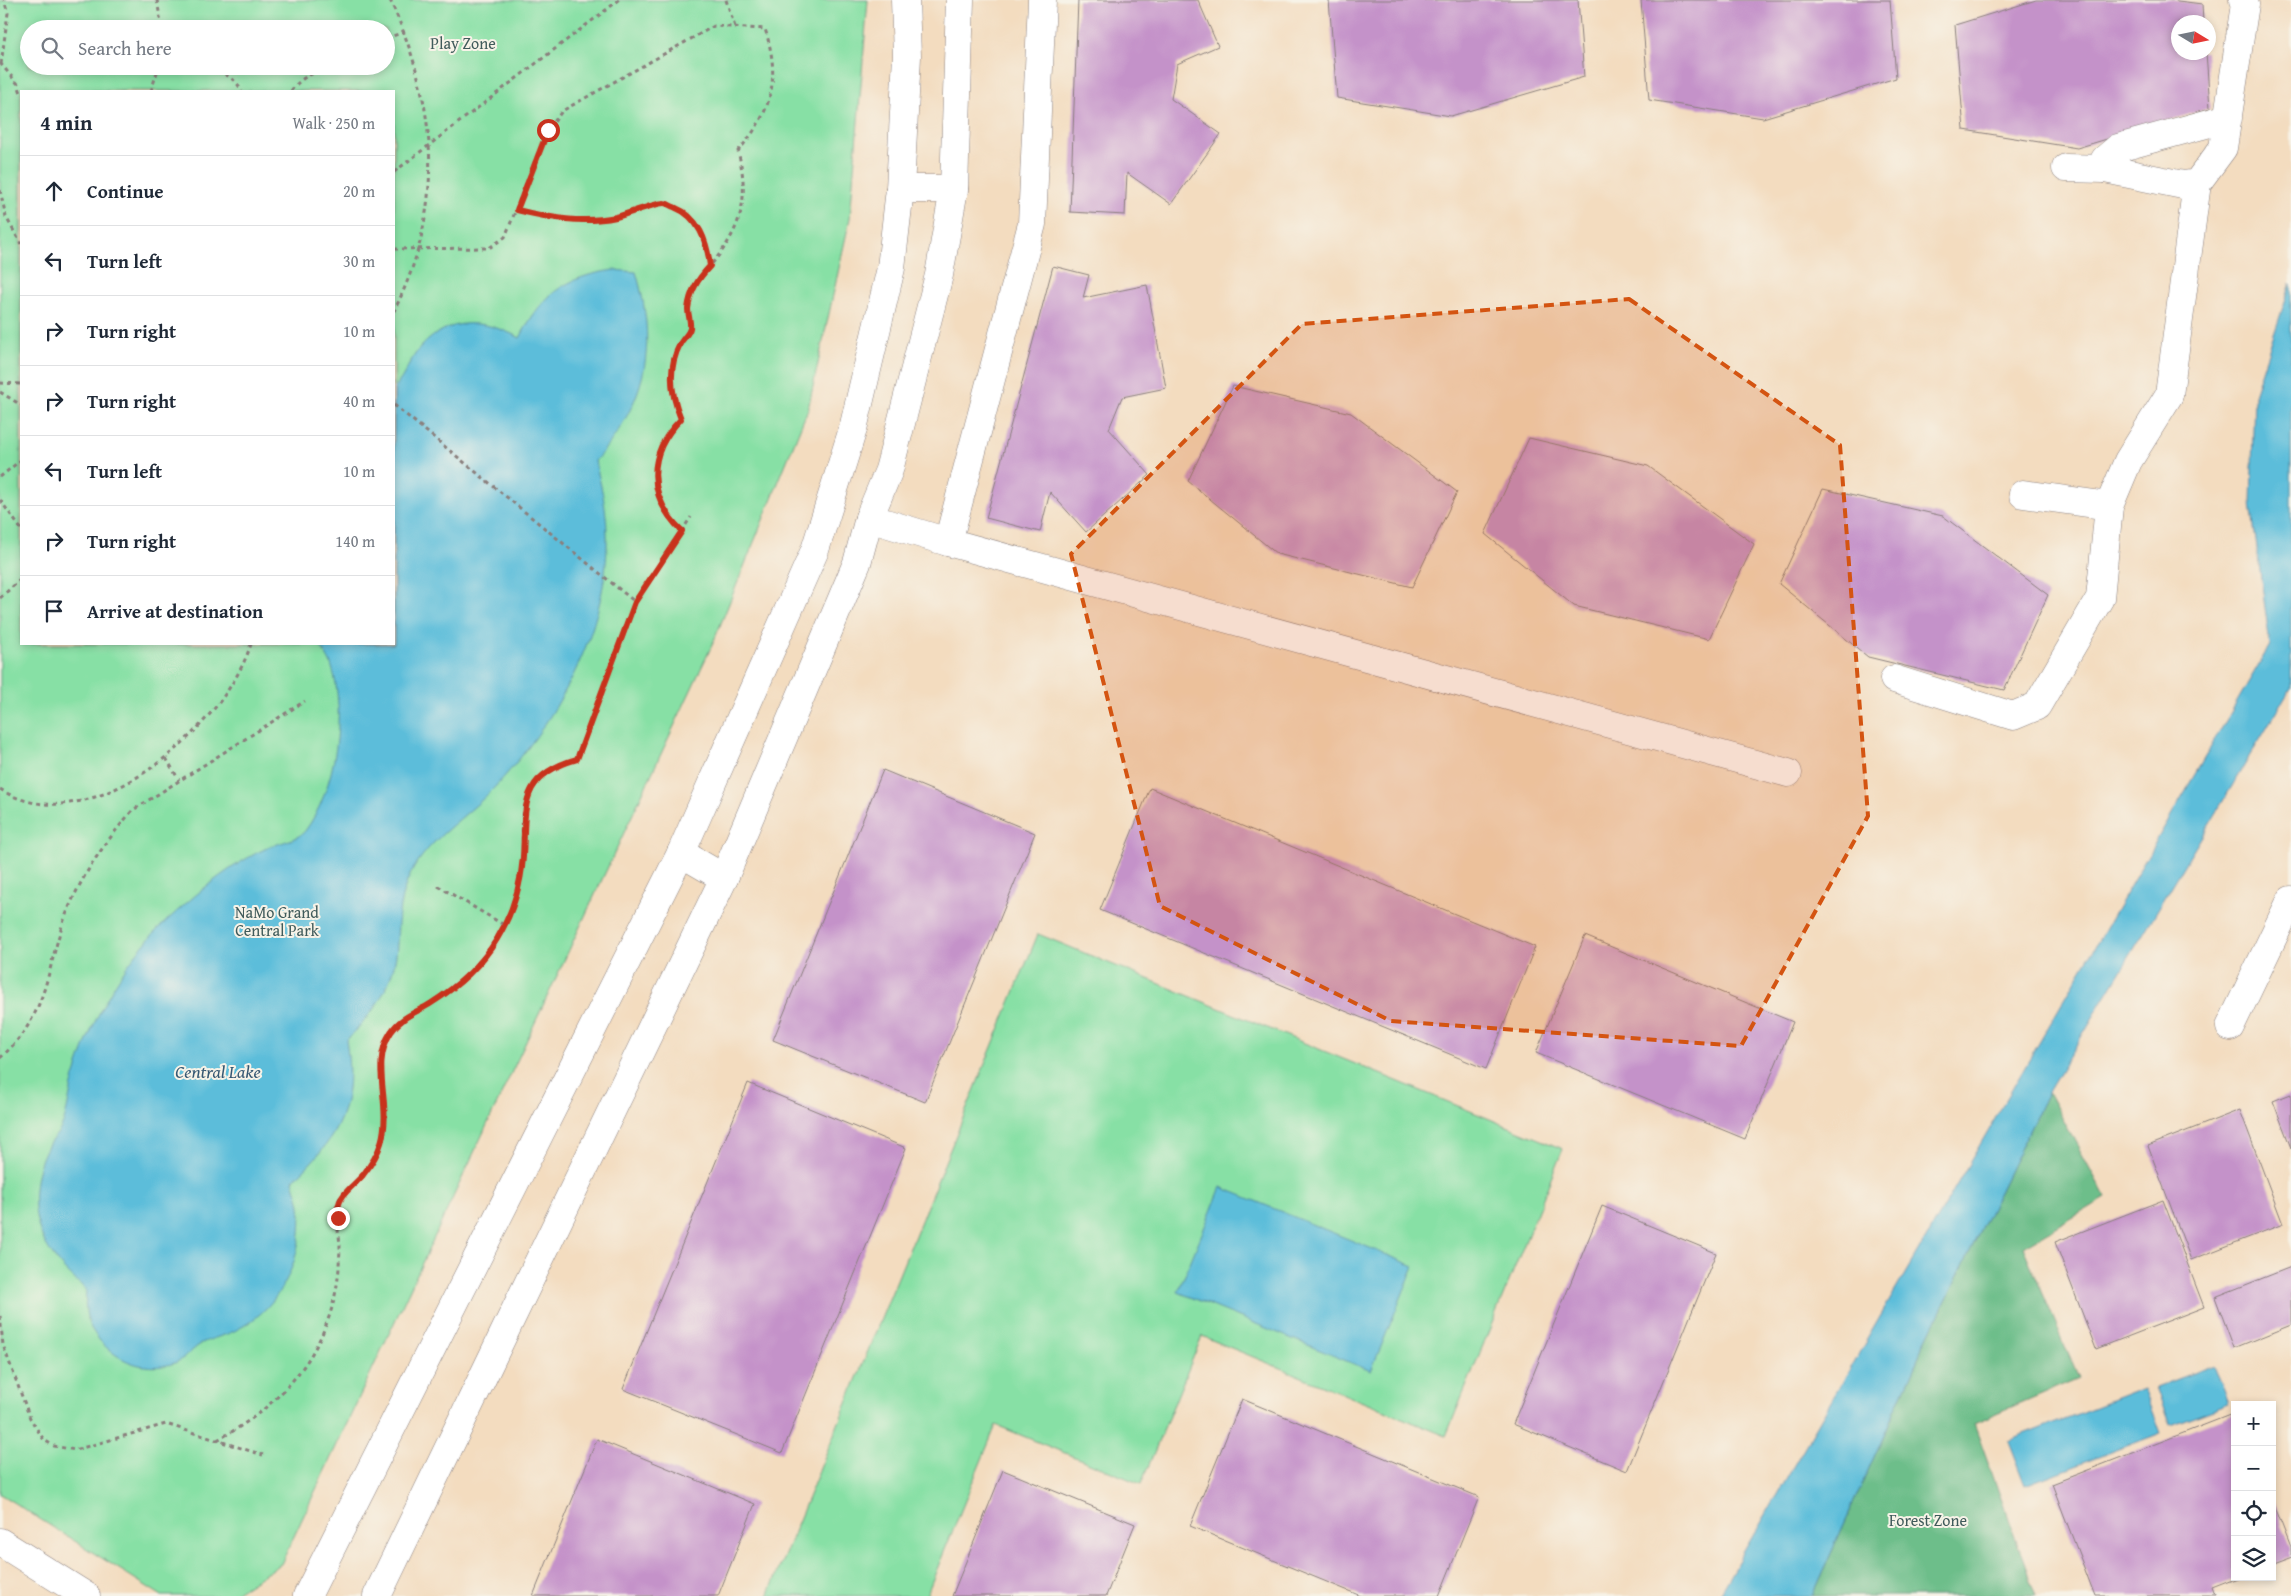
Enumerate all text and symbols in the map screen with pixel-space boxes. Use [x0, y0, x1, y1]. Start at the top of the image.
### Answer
north arrow [2171, 15, 2216, 60]
search box [20, 20, 395, 75]
park label: Play Zone [430, 31, 496, 55]
icon: search [38, 34, 66, 62]
text: Search here [78, 34, 172, 62]
text: 4 min [40, 107, 92, 138]
text: Walk · 250 m [292, 111, 375, 135]
route start [537, 119, 560, 142]
icon: ahead [40, 177, 68, 205]
text: Continue [87, 177, 164, 205]
text: 20 m [343, 179, 375, 203]
icon: left [40, 247, 68, 275]
text: Turn left [87, 247, 162, 275]
text: 30 m [343, 249, 375, 273]
icon: right [40, 317, 68, 345]
text: Turn right [87, 317, 176, 345]
text: 10 m [343, 319, 375, 343]
icon: right [40, 387, 68, 415]
text: Turn right [87, 387, 176, 415]
text: 40 m [343, 389, 375, 413]
icon: left [40, 457, 68, 485]
text: Turn left [87, 457, 162, 485]
text: 10 m [343, 459, 375, 483]
icon: right [40, 527, 68, 555]
text: Turn right [87, 527, 176, 555]
text: 140 m [335, 529, 375, 553]
icon: arrive [40, 597, 68, 625]
text: Arrive at destination [87, 597, 263, 625]
park label: NaMo Grand Central Park [235, 900, 320, 942]
water label: Central Lake [175, 1058, 261, 1085]
route end [327, 1207, 350, 1230]
map controls [2231, 1401, 2276, 1581]
button: + [2231, 1401, 2276, 1446]
button: − [2231, 1446, 2276, 1491]
button: locate [2231, 1491, 2276, 1536]
park label: Forest Zone [1889, 1508, 1967, 1532]
button: layers [2231, 1536, 2276, 1581]

